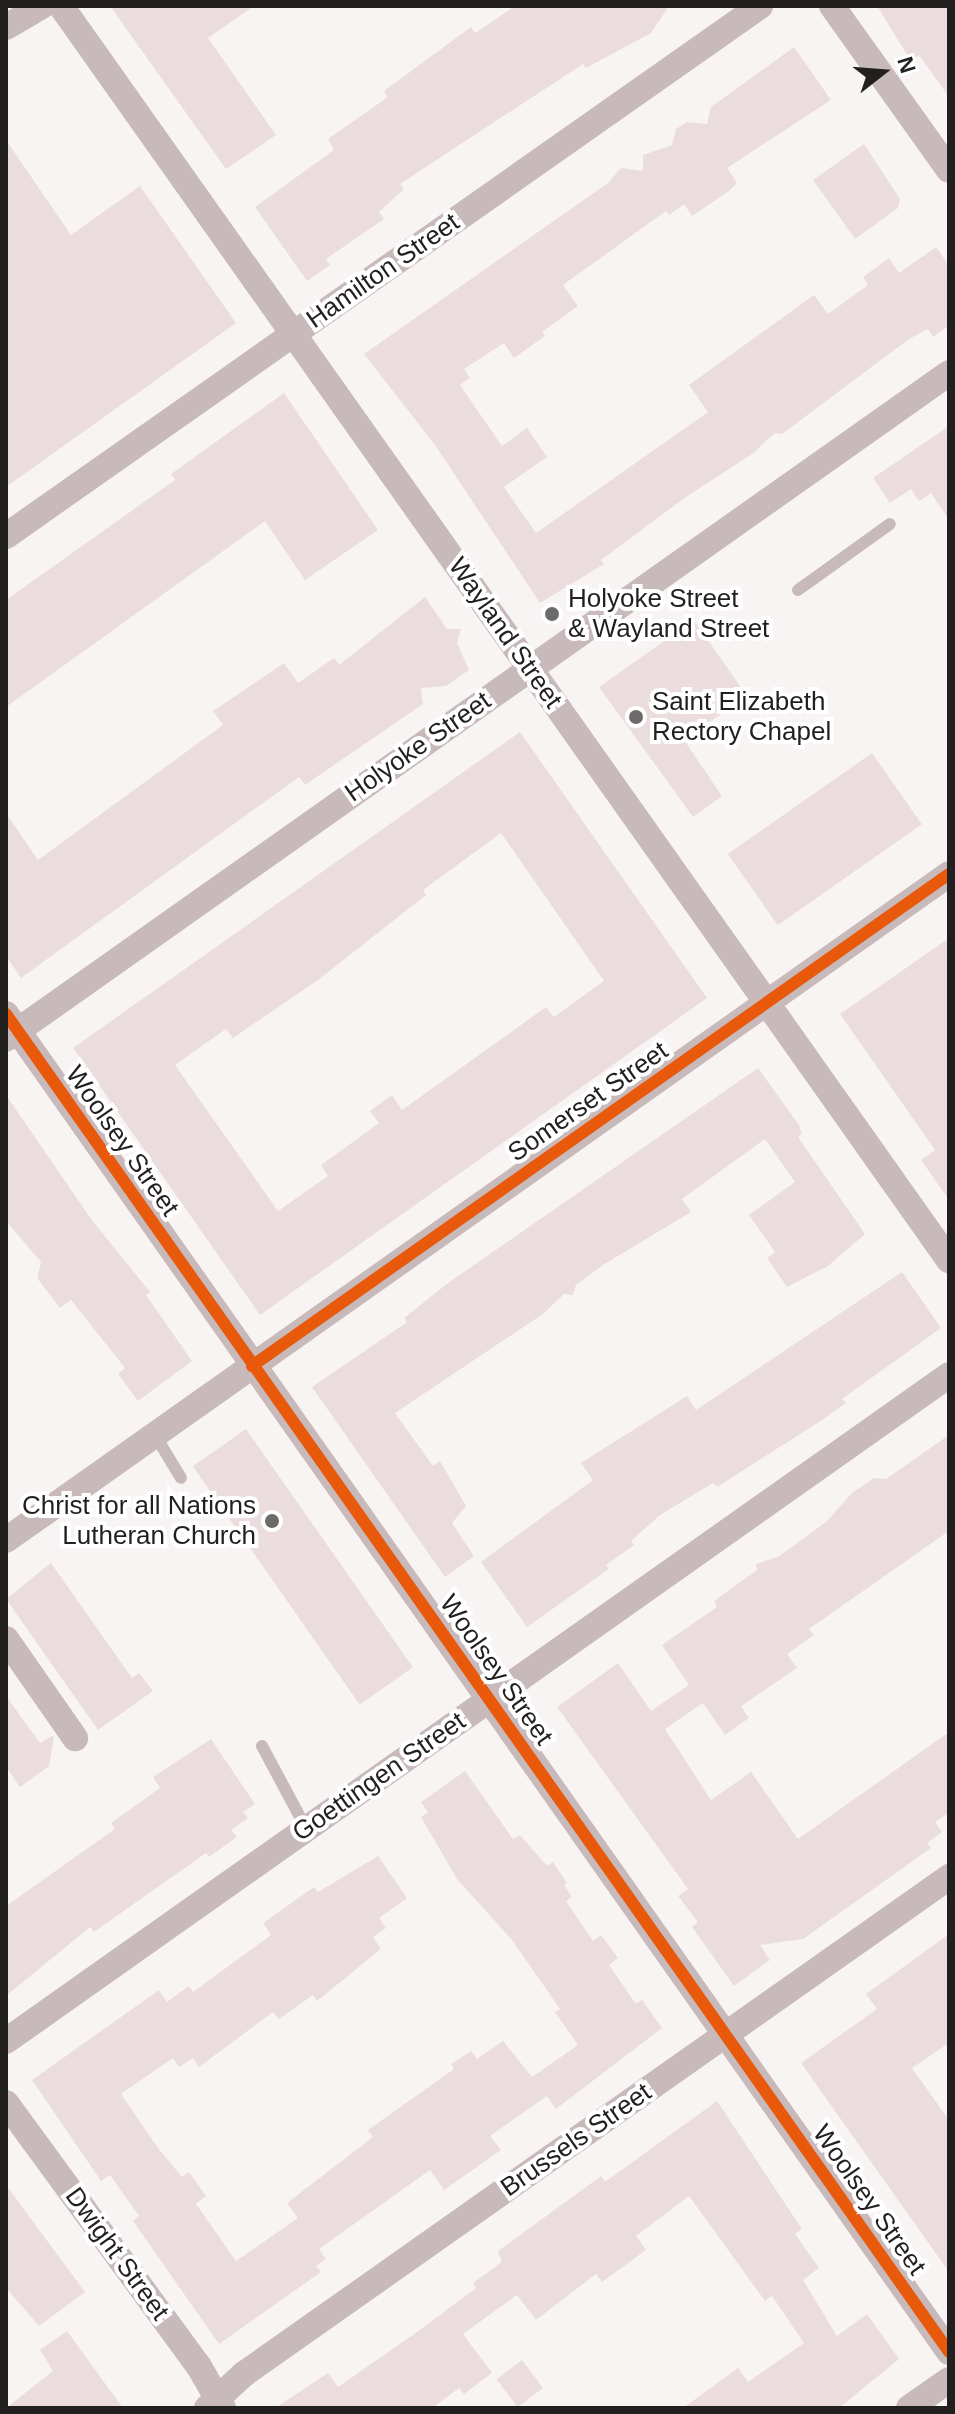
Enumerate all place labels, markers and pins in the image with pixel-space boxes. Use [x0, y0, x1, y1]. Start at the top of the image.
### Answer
place label: Holyoke Street & Wayland Street [568, 583, 769, 644]
marker: Holyoke Street & Wayland Street [543, 605, 561, 623]
place label: Saint Elizabeth Rectory Chapel [652, 686, 831, 748]
marker: Saint Elizabeth Rectory Chapel [627, 708, 645, 726]
place label: Christ for all Nations Lutheran Church [22, 1490, 256, 1552]
marker: Christ for all Nations Lutheran Church [263, 1512, 281, 1530]

